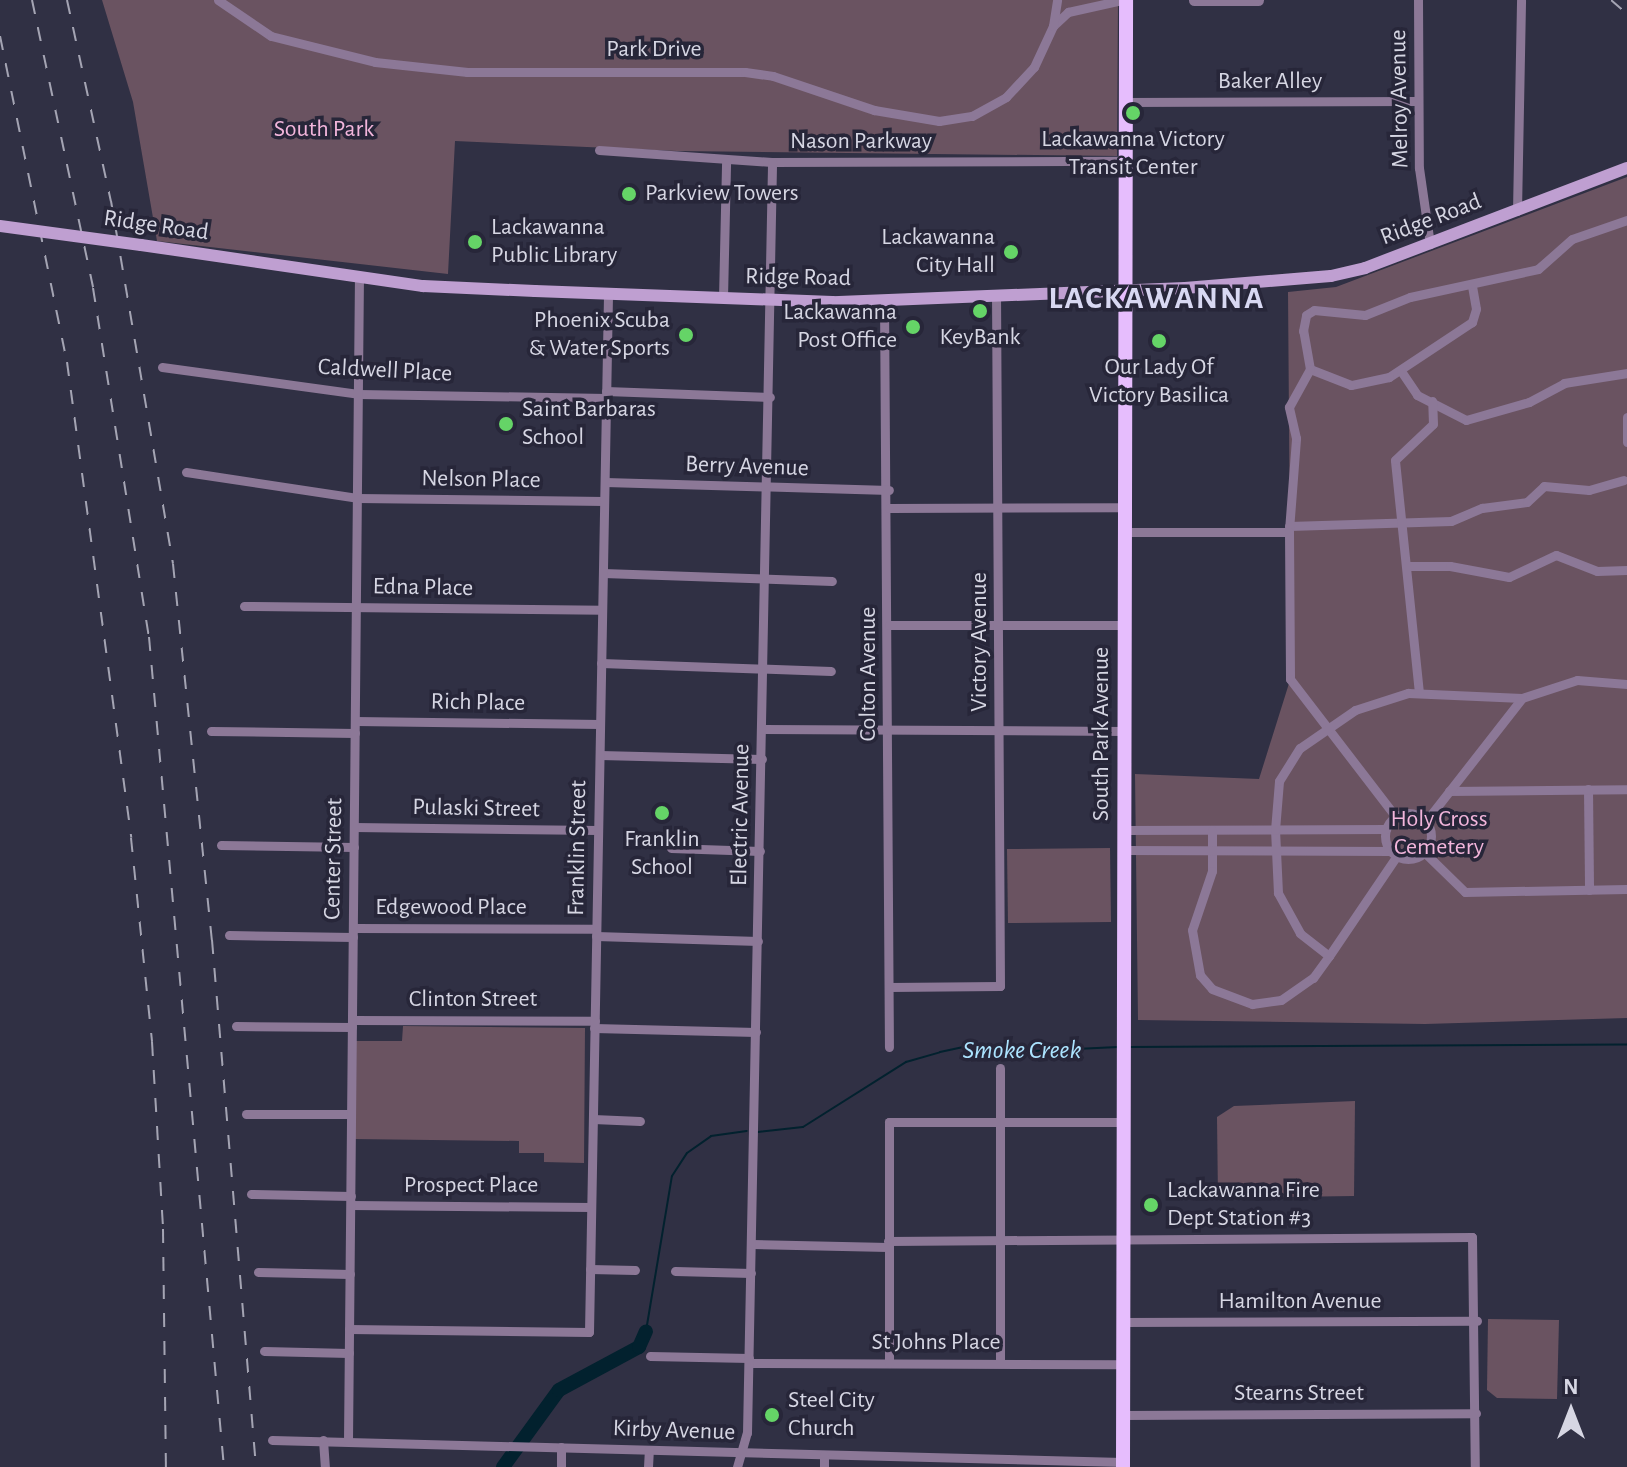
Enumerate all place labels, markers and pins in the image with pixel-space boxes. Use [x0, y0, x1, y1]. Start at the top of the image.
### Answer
marker: Lackawanna Victory Transit Center [1124, 104, 1142, 122]
place label: Lackawanna Victory Transit Center [1041, 126, 1225, 182]
place label: Parkview Towers [645, 180, 799, 208]
marker: Parkview Towers [620, 185, 638, 203]
place label: Lackawanna Public Library [491, 214, 617, 270]
place label: Lackawanna City Hall [881, 224, 995, 280]
marker: Lackawanna Public Library [466, 233, 484, 251]
marker: Lackawanna City Hall [1002, 243, 1020, 261]
place label: Lackawanna Post Office [783, 299, 897, 355]
marker: KeyBank [971, 302, 989, 320]
place label: Phoenix Scuba & Water Sports [529, 307, 670, 363]
marker: Lackawanna Post Office [904, 318, 922, 336]
place label: KeyBank [940, 324, 1020, 352]
marker: Phoenix Scuba & Water Sports [677, 326, 695, 344]
marker: Our Lady Of Victory Basilica [1150, 332, 1168, 350]
place label: Our Lady Of Victory Basilica [1089, 354, 1229, 410]
place label: Saint Barbaras School [522, 396, 656, 452]
marker: Saint Barbaras School [497, 415, 515, 433]
marker: Franklin School [653, 804, 671, 822]
place label: Franklin School [624, 826, 700, 882]
place label: Lackawanna Fire Dept Station #3 [1167, 1177, 1320, 1233]
marker: Lackawanna Fire Dept Station #3 [1142, 1196, 1160, 1214]
place label: Steel City Church [788, 1387, 875, 1443]
marker: Steel City Church [763, 1406, 781, 1424]

